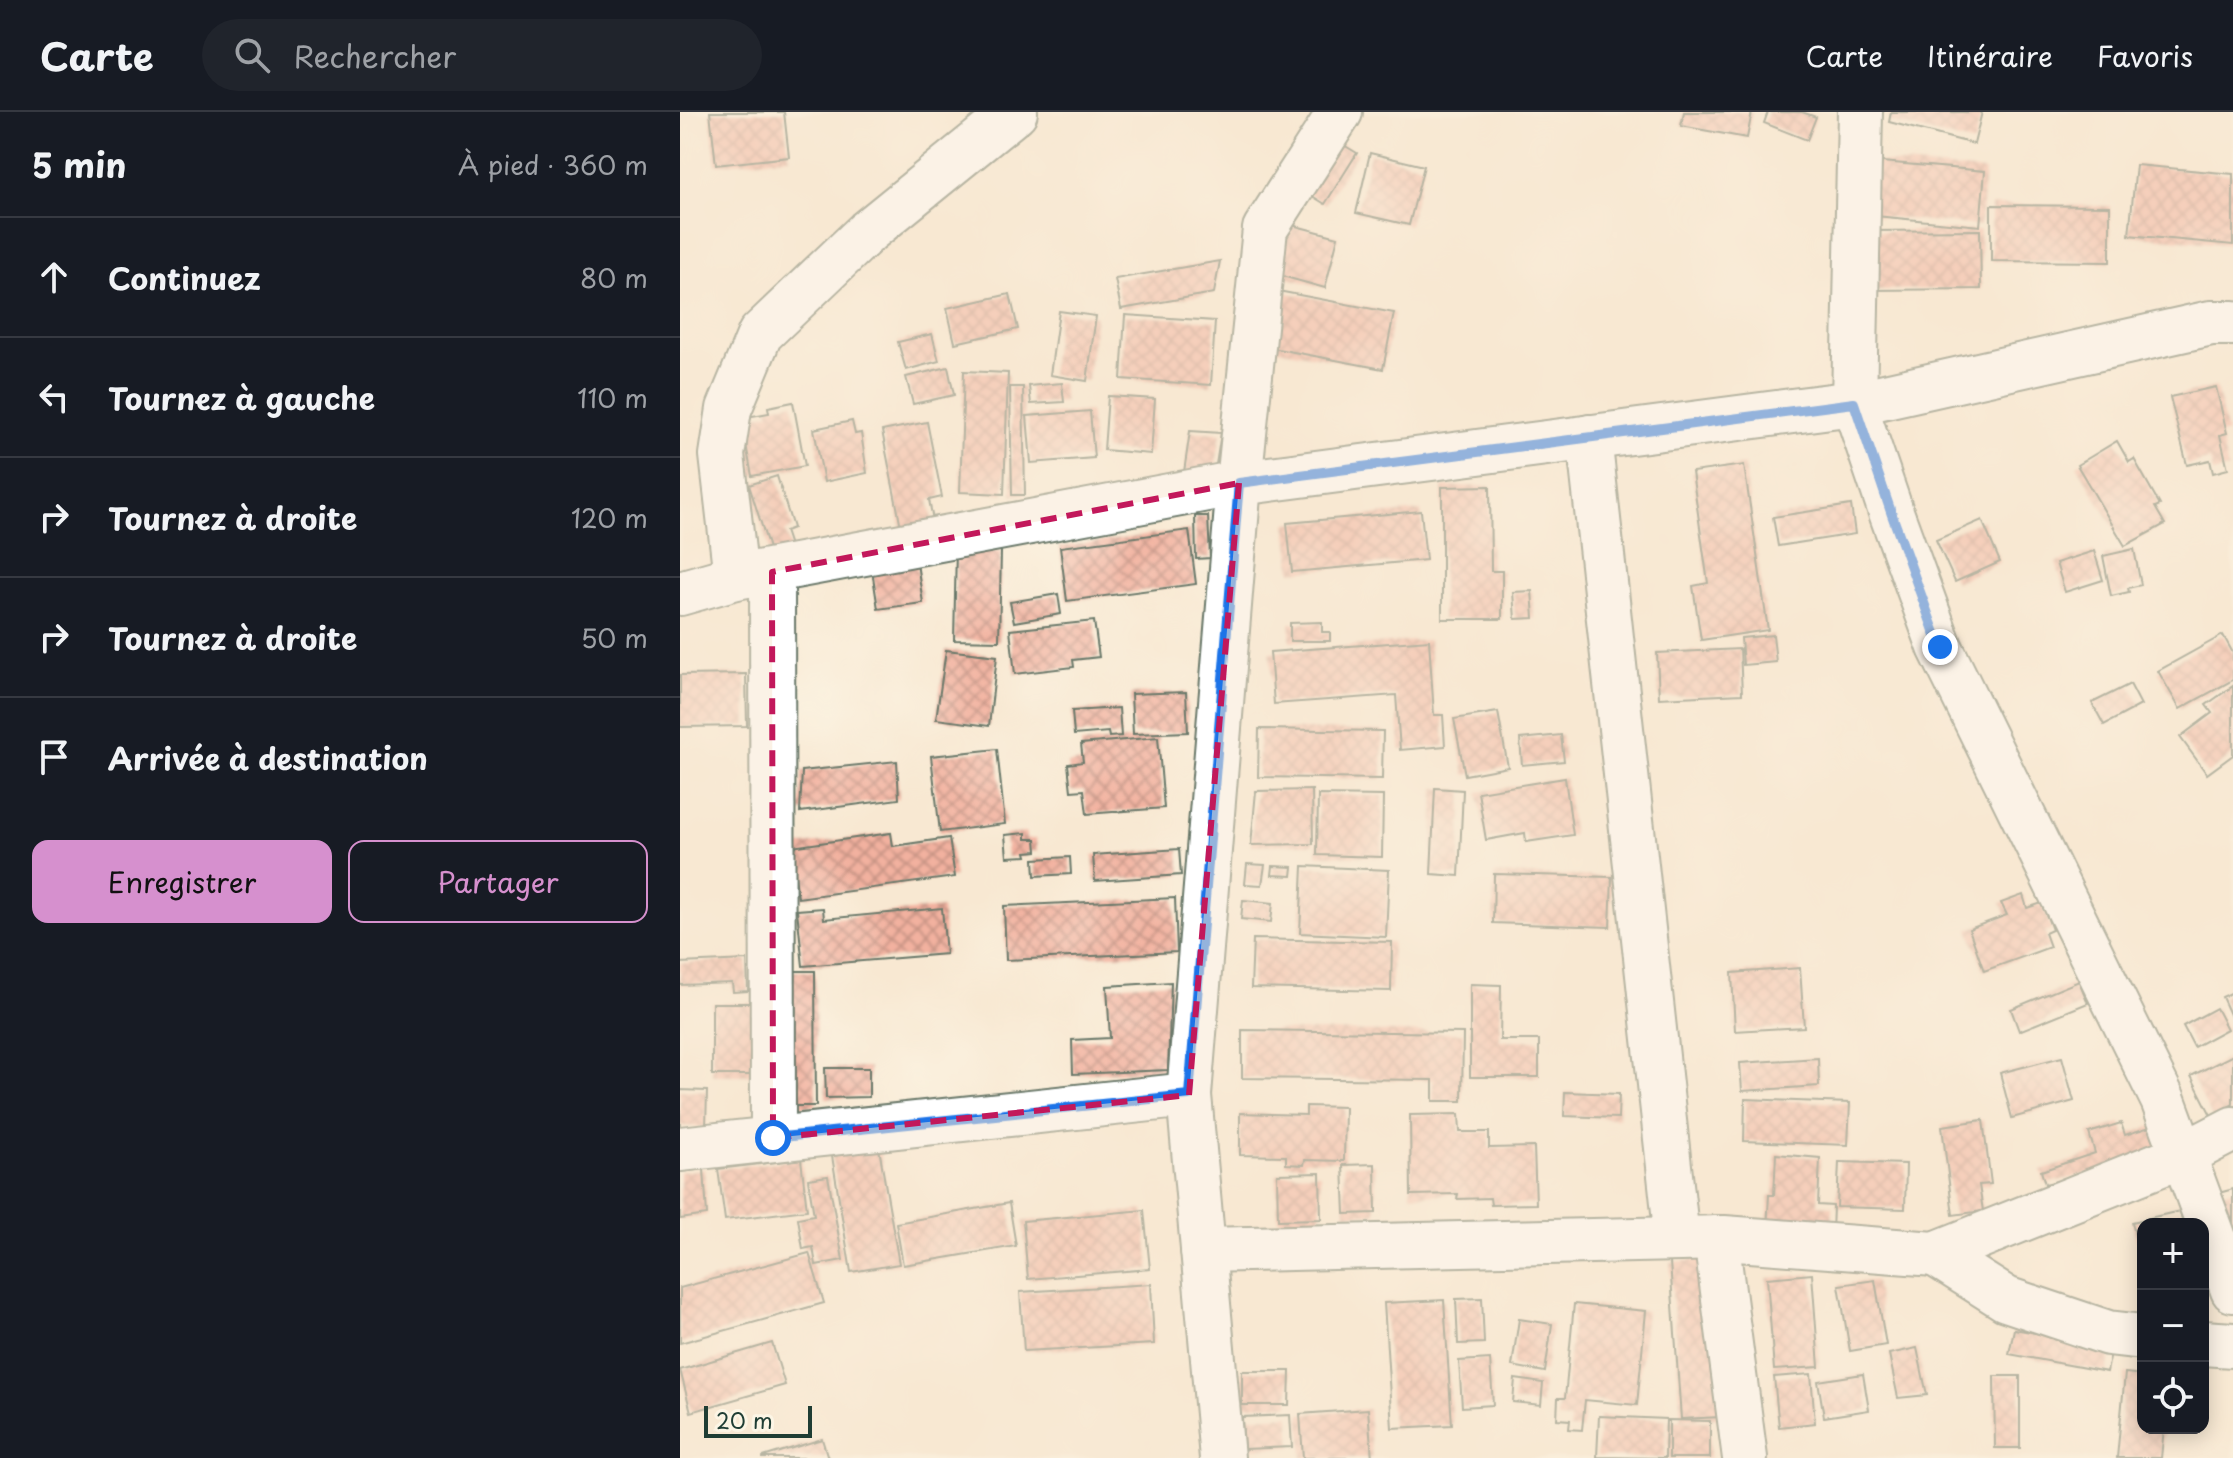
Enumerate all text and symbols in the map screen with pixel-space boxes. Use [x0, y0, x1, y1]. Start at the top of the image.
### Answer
search box [202, 19, 762, 91]
text: Carte [40, 27, 154, 84]
icon: search [230, 33, 274, 77]
text: Rechercher [294, 33, 456, 78]
text: Carte [1805, 34, 1883, 77]
text: Itinéraire [1927, 34, 2053, 77]
text: Favoris [2097, 34, 2193, 77]
text: 5 min [32, 138, 126, 190]
text: À pied · 360 m [458, 145, 648, 184]
icon: ahead [32, 255, 76, 299]
text: Continuez [108, 255, 261, 300]
text: 80 m [580, 258, 648, 297]
icon: left [32, 375, 76, 419]
text: Tournez à gauche [108, 375, 375, 420]
text: 110 m [577, 378, 648, 417]
icon: right [32, 495, 76, 539]
text: Tournez à droite [108, 495, 357, 540]
text: 120 m [571, 498, 648, 537]
icon: right [32, 615, 76, 659]
text: Tournez à droite [108, 615, 357, 660]
text: 50 m [581, 618, 648, 657]
route end [1922, 629, 1958, 665]
icon: arrive [32, 735, 76, 779]
text: Arrivée à destination [108, 735, 428, 780]
button: Enregistrer [32, 840, 332, 923]
button: Partager [348, 840, 648, 923]
route start [755, 1120, 791, 1156]
map controls [2137, 1218, 2209, 1434]
button: + [2137, 1218, 2209, 1290]
button: − [2137, 1290, 2209, 1362]
button: locate [2137, 1362, 2209, 1434]
scale bar [704, 1402, 812, 1438]
text: 20 m [716, 1403, 773, 1436]

